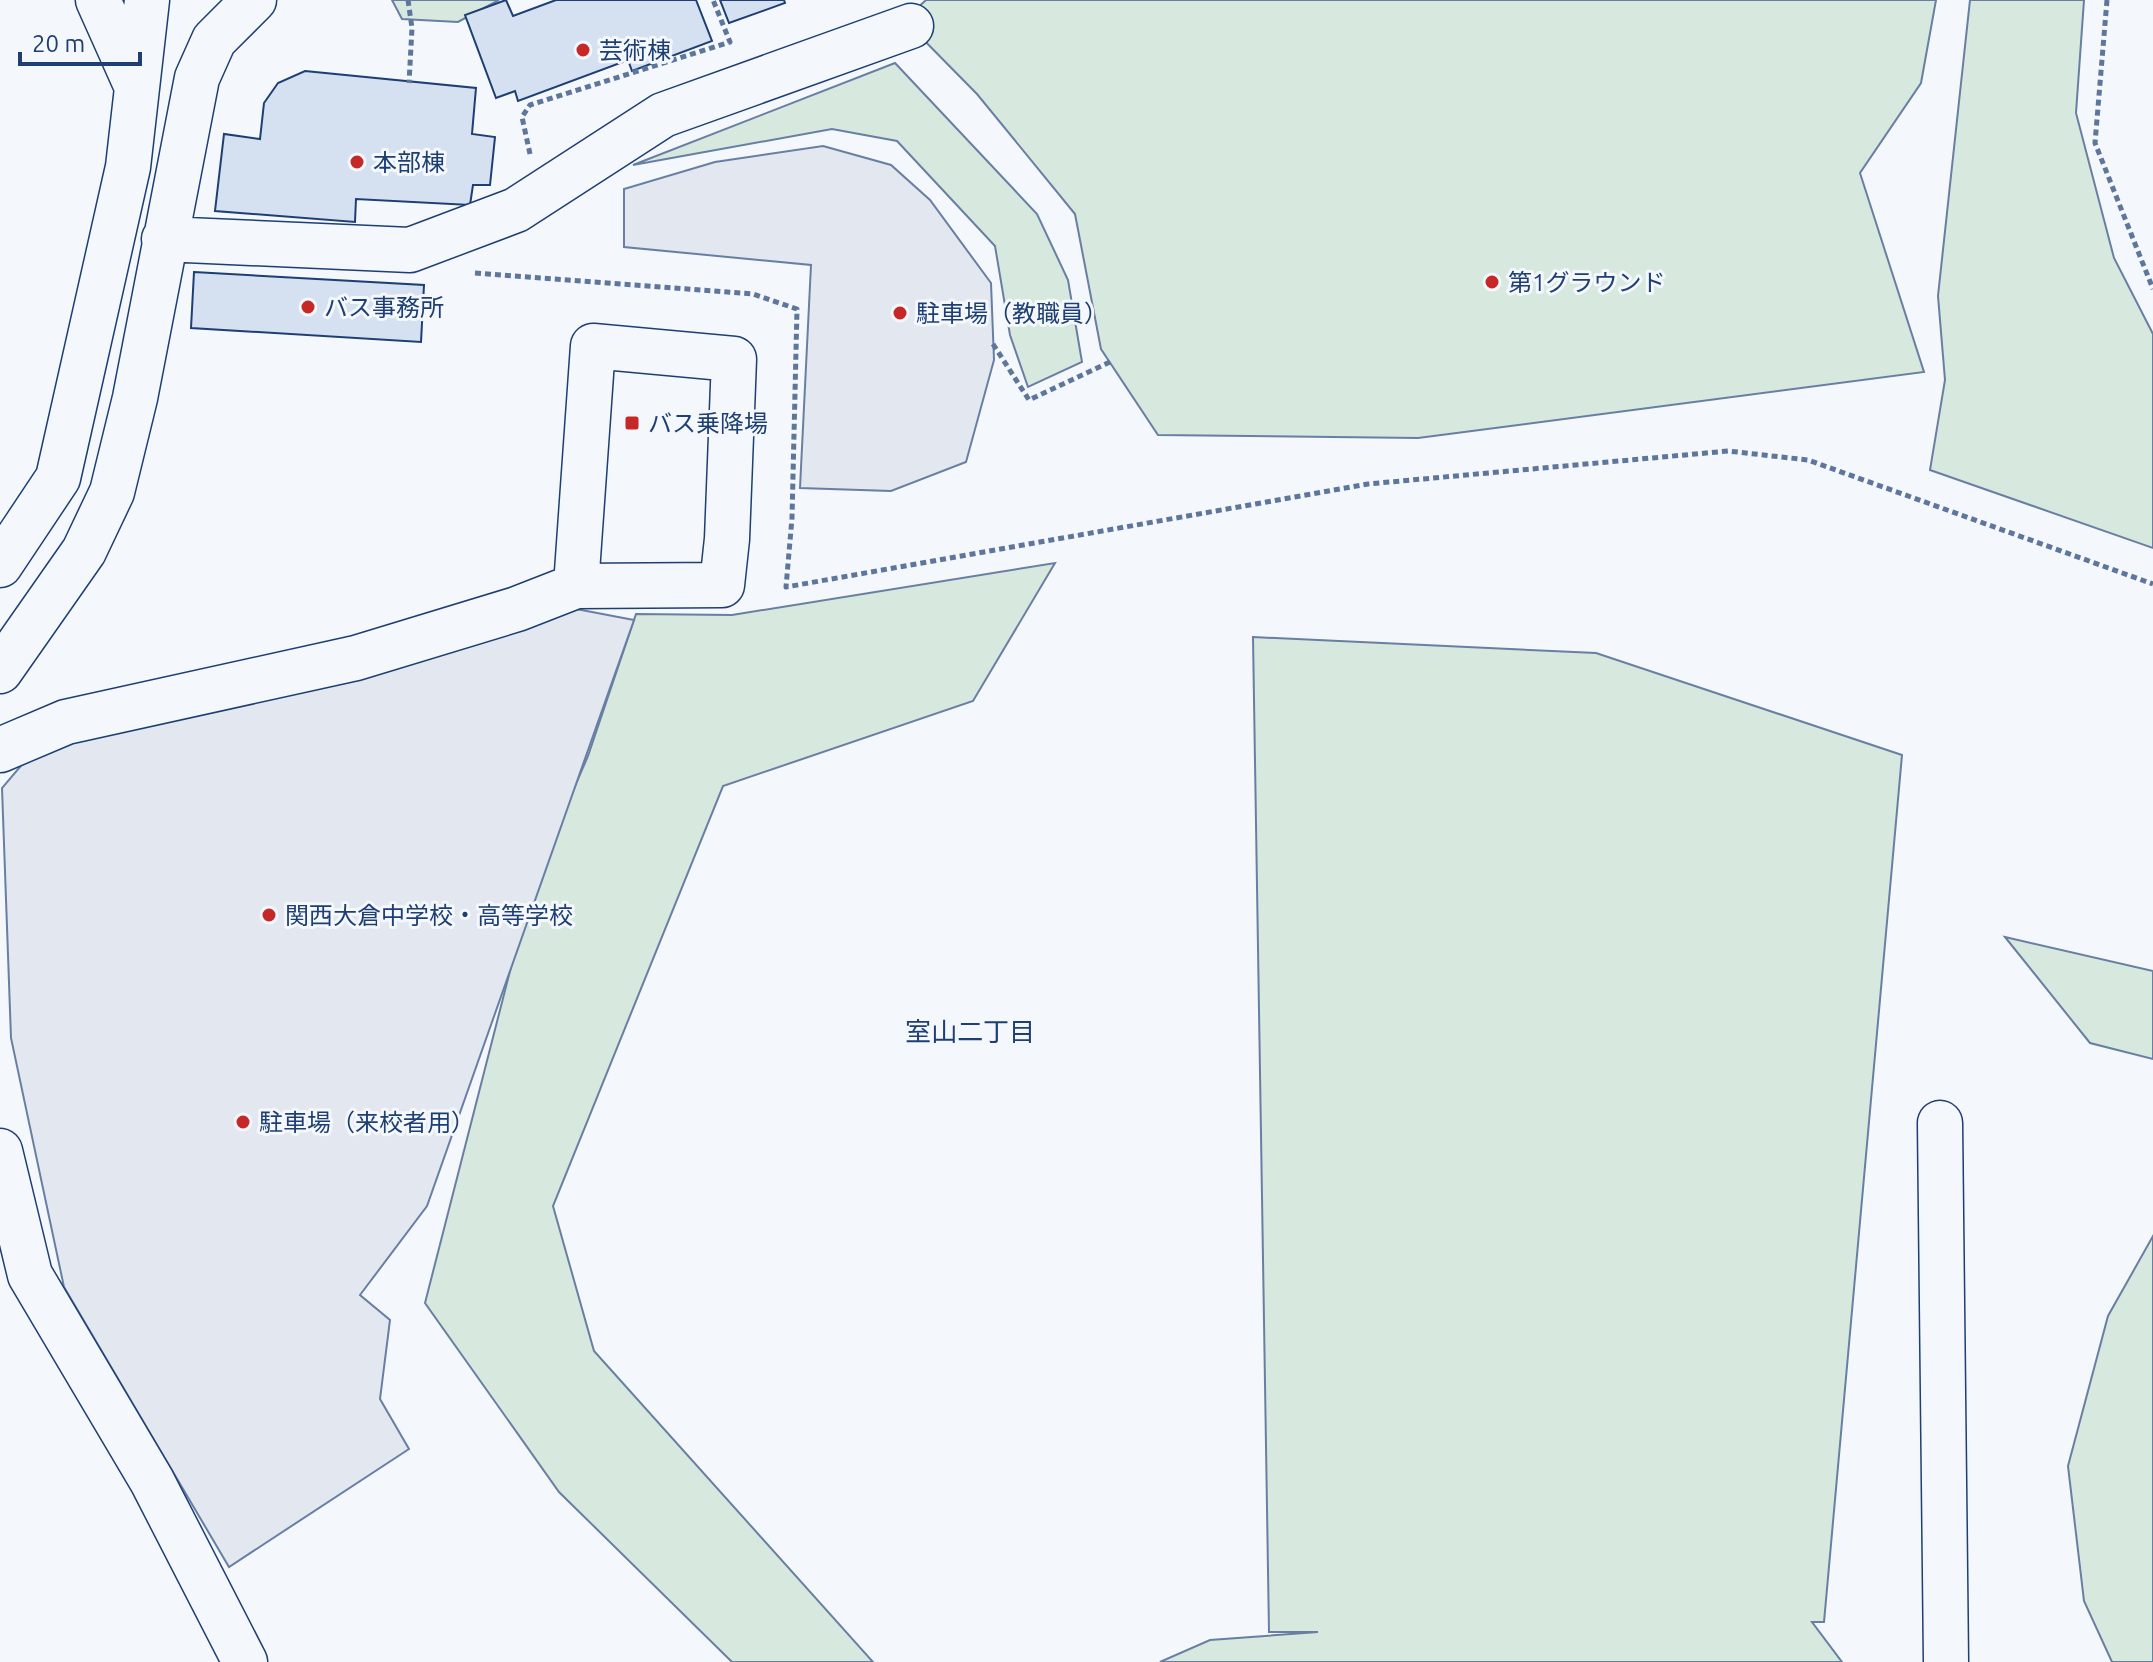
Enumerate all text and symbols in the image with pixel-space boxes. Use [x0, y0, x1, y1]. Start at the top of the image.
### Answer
scale bar [20, 16, 140, 66]
text: 20 m [32, 30, 85, 57]
place label: 芸術棟 [599, 37, 671, 64]
marker: 芸術棟 [574, 41, 592, 59]
place label: 本部棟 [373, 149, 445, 176]
marker: 本部棟 [348, 153, 366, 171]
place label: 第1グラウンド [1508, 269, 1666, 296]
marker: 第1グラウンド [1483, 273, 1501, 291]
place label: バス事務所 [324, 294, 444, 321]
marker: バス事務所 [299, 298, 317, 316]
place label: 駐車場（教職員） [916, 300, 1108, 327]
marker: 駐車場（教職員） [891, 304, 909, 322]
place label: バス乗降場 [648, 410, 768, 437]
marker: バス乗降場 [623, 414, 641, 432]
place label: 関西大倉中学校・高等学校 [285, 902, 573, 929]
marker: 関西大倉中学校・高等学校 [260, 906, 278, 924]
district label: 室山二丁目 [905, 1017, 1035, 1046]
place label: 駐車場（来校者用） [259, 1109, 475, 1136]
marker: 駐車場（来校者用） [234, 1113, 252, 1131]

